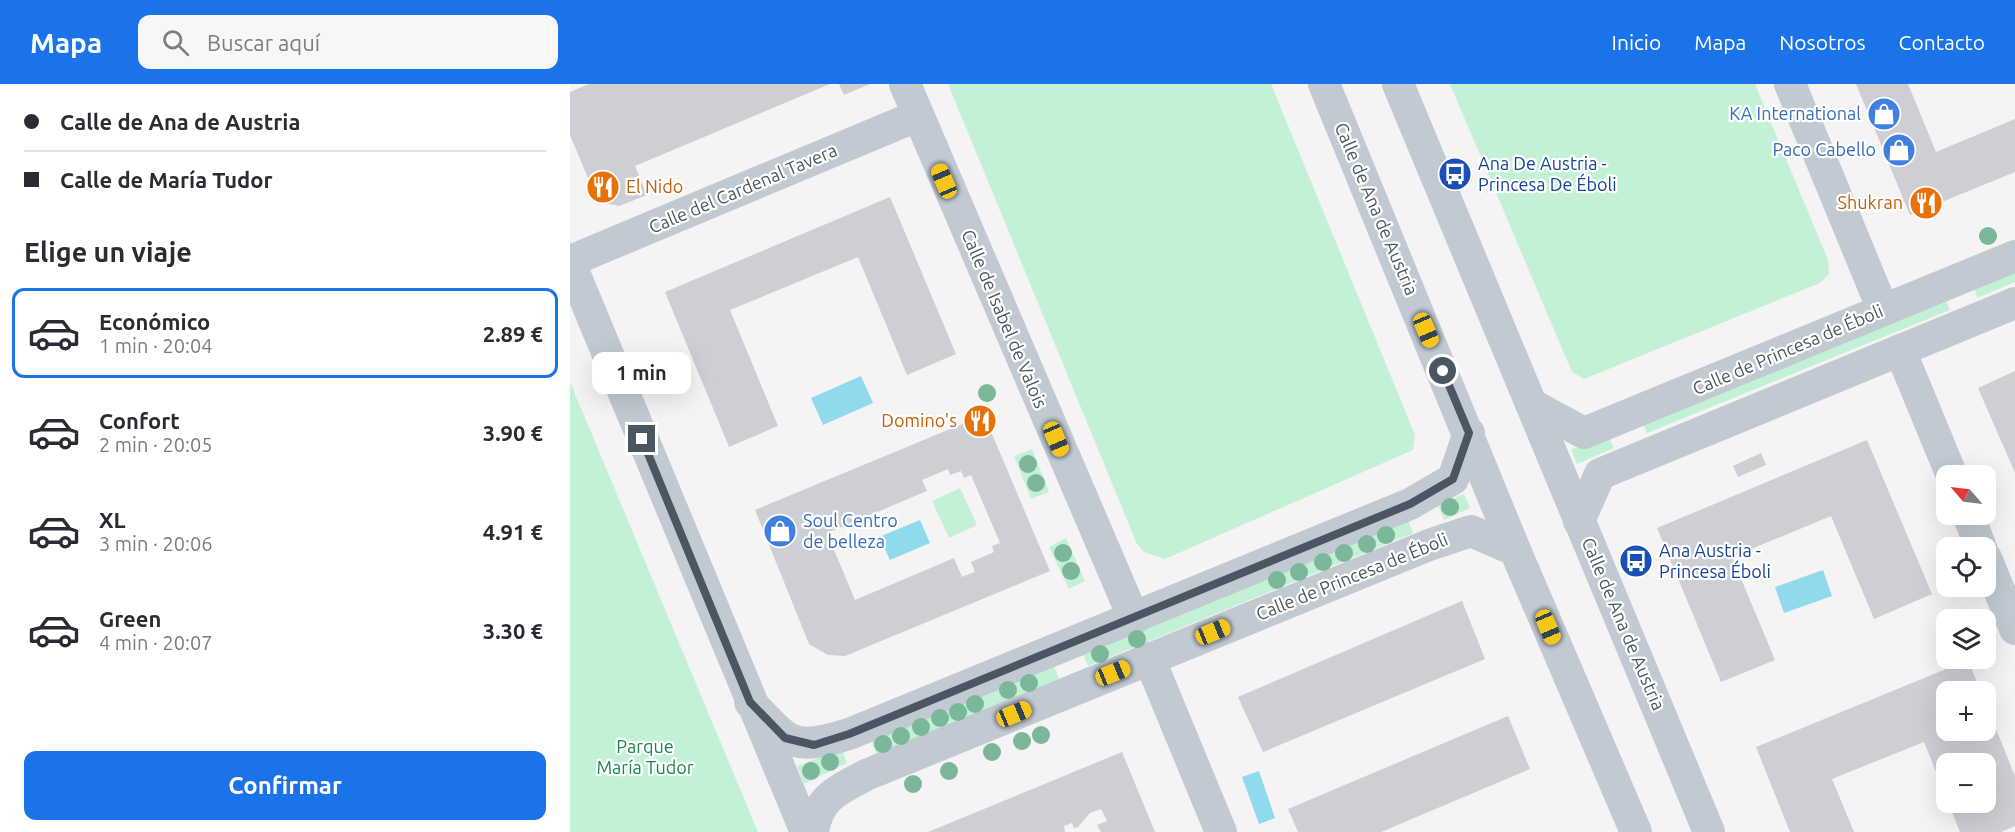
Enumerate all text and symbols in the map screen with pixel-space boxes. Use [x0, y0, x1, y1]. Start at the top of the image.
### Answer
search box [138, 15, 558, 69]
icon: search [159, 26, 192, 59]
text: Mapa [30, 27, 102, 58]
text: Buscar aquí [207, 30, 320, 55]
text: Inicio [1612, 30, 1661, 54]
text: Mapa [1694, 30, 1746, 54]
text: Nosotros [1779, 30, 1866, 54]
text: Contacto [1899, 30, 1985, 54]
shop icon: KA International [1866, 96, 1902, 132]
place label: KA International [1729, 103, 1861, 123]
text: Calle de Ana de Austria [60, 109, 300, 134]
street label: Calle de Ana de Austria [1331, 119, 1422, 298]
shop icon: Paco Cabello [1881, 132, 1917, 168]
street label: Calle del Cardenal Tavera [646, 139, 840, 237]
place label: Paco Cabello [1772, 139, 1876, 159]
place label: Ana De Austria - Princesa De Éboli [1478, 153, 1617, 194]
bus stop icon: Ana De Austria - Princesa De Éboli [1437, 156, 1473, 192]
car [929, 161, 959, 201]
text: Calle de María Tudor [60, 167, 273, 192]
restaurant icon: El Nido [585, 169, 621, 205]
place label: El Nido [626, 176, 683, 196]
restaurant icon: Shukran [1908, 185, 1944, 221]
place label: Shukran [1838, 192, 1903, 212]
street label: Calle de Isabel de Valois [958, 226, 1052, 411]
text: Elige un viaje [24, 237, 192, 267]
street label: Calle de Princesa de Éboli [1689, 299, 1886, 398]
icon: car [27, 306, 81, 360]
text: Económico [99, 309, 210, 334]
car [1411, 310, 1441, 350]
text: 2.89 € [483, 321, 543, 346]
text: 1 min · 20:04 [99, 334, 213, 357]
callout: 1 min [592, 352, 692, 394]
route start [1429, 357, 1456, 384]
text: 1 min [616, 361, 667, 384]
restaurant icon: Domino's [962, 403, 998, 439]
icon: car [27, 405, 81, 459]
text: Confort [99, 408, 180, 433]
place label: Domino's [881, 410, 957, 430]
car [1041, 419, 1071, 459]
text: 3.90 € [483, 420, 543, 445]
route end [628, 425, 655, 452]
text: 2 min · 20:05 [99, 433, 213, 456]
north arrow [1936, 465, 1996, 525]
map controls [1936, 465, 1996, 813]
icon: car [27, 504, 81, 558]
text: XL [99, 507, 126, 532]
place label: Soul Centro de belleza [803, 510, 898, 551]
shop icon: Soul Centro de belleza [762, 513, 798, 549]
text: 4.91 € [483, 519, 543, 544]
street label: Calle de Princesa de Éboli [1253, 527, 1450, 624]
text: 3 min · 20:06 [99, 532, 213, 555]
street label: Calle de Ana de Austria [1578, 534, 1669, 713]
button: locate [1936, 537, 1996, 597]
place label: Ana Austria - Princesa Éboli [1659, 540, 1771, 581]
bus stop icon: Ana Austria - Princesa Éboli [1618, 543, 1654, 579]
icon: car [27, 603, 81, 657]
text: Green [99, 606, 161, 631]
car [1533, 607, 1563, 647]
button: layers [1936, 609, 1996, 669]
car [1193, 617, 1233, 647]
text: 3.30 € [483, 618, 543, 643]
text: 4 min · 20:07 [99, 631, 213, 654]
car [1093, 658, 1133, 688]
button: + [1936, 681, 1996, 741]
car [994, 699, 1034, 729]
park label: Parque María Tudor [596, 736, 694, 777]
button: Confirmar [24, 751, 546, 820]
button: − [1936, 753, 1996, 813]

